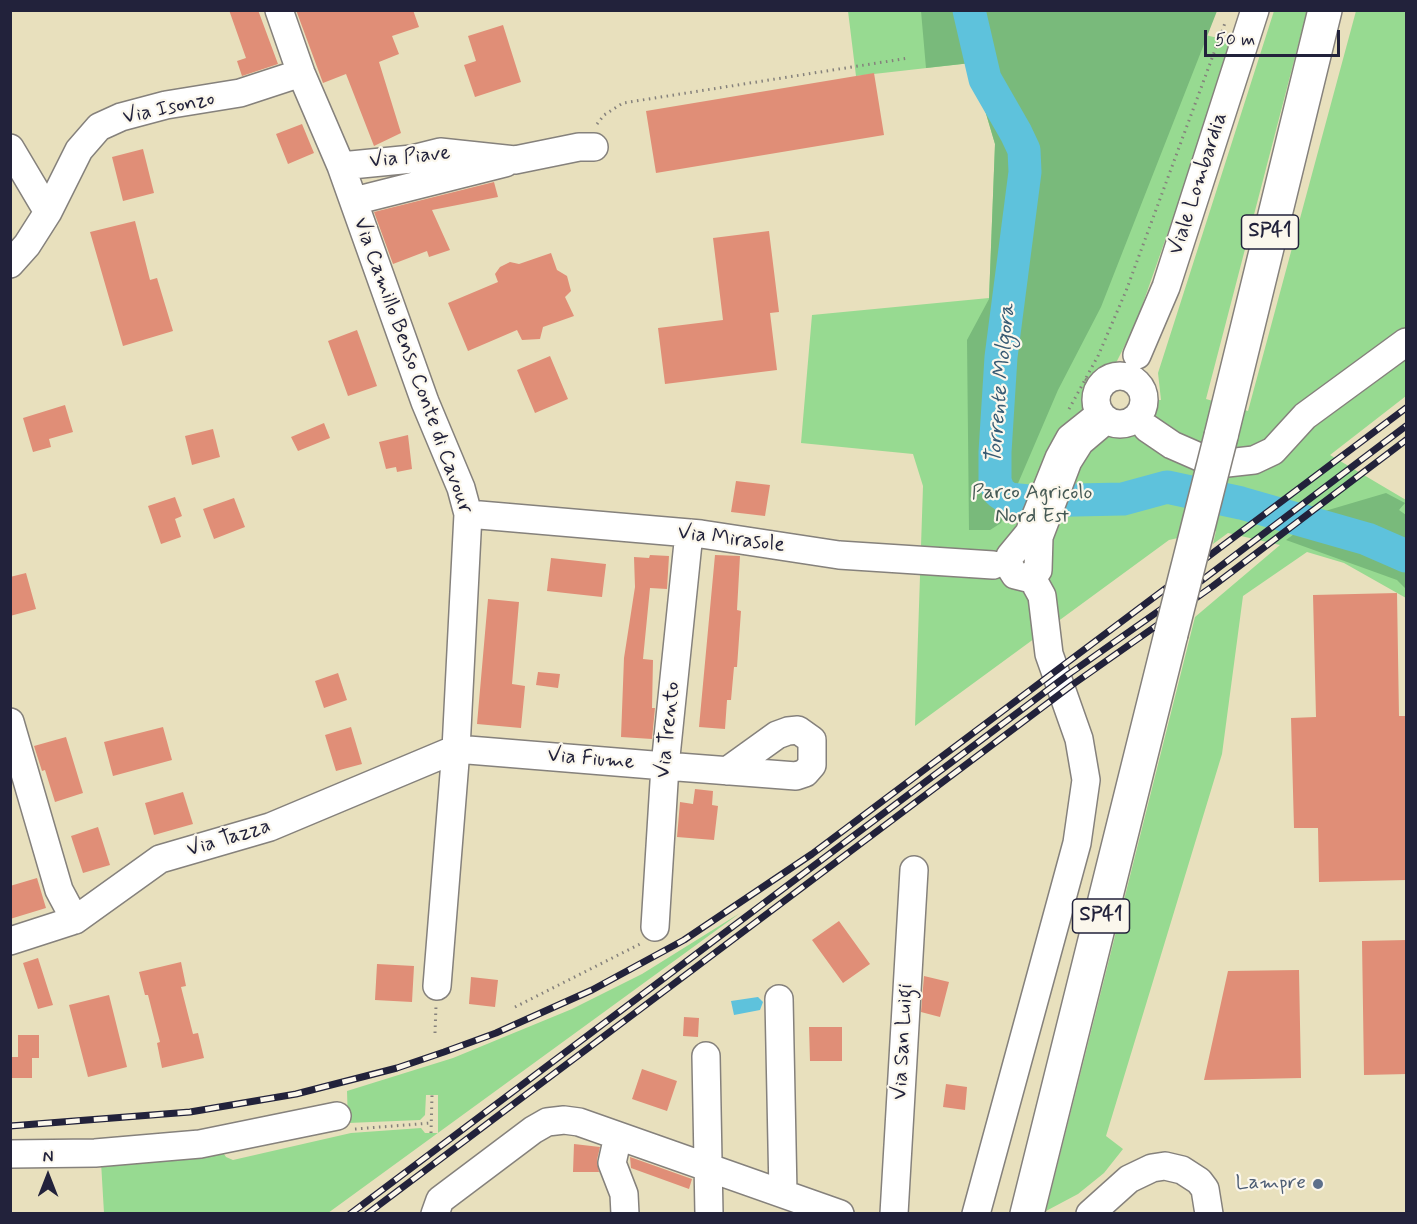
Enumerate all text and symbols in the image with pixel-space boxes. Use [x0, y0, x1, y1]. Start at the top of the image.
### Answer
scale bar [1207, 18, 1344, 56]
text: 50 m [1215, 28, 1255, 52]
street label: Via Isonzo [121, 87, 217, 131]
street label: Viale Lombardia [1164, 110, 1234, 258]
street label: Via Piave [368, 141, 452, 175]
street label: Via Camillo Benso Conte di Cavour [347, 215, 477, 517]
road number: SP41 [1242, 215, 1298, 249]
water label: Torrente Molgora [982, 303, 1022, 465]
park label: Parco Agricolo Nord Est [972, 481, 1092, 531]
street label: Via Mirasole [676, 521, 786, 559]
street label: Via Trento [651, 680, 687, 780]
street label: Via Fiume [546, 744, 636, 776]
street label: Via Tazza [184, 814, 274, 864]
road number: SP41 [1072, 899, 1130, 933]
street label: Via San Luigi [888, 983, 920, 1101]
north arrow [18, 1146, 78, 1206]
text: N [43, 1147, 53, 1168]
place label: Lampre [1236, 1171, 1306, 1197]
marker: Lampre [1311, 1177, 1325, 1191]

